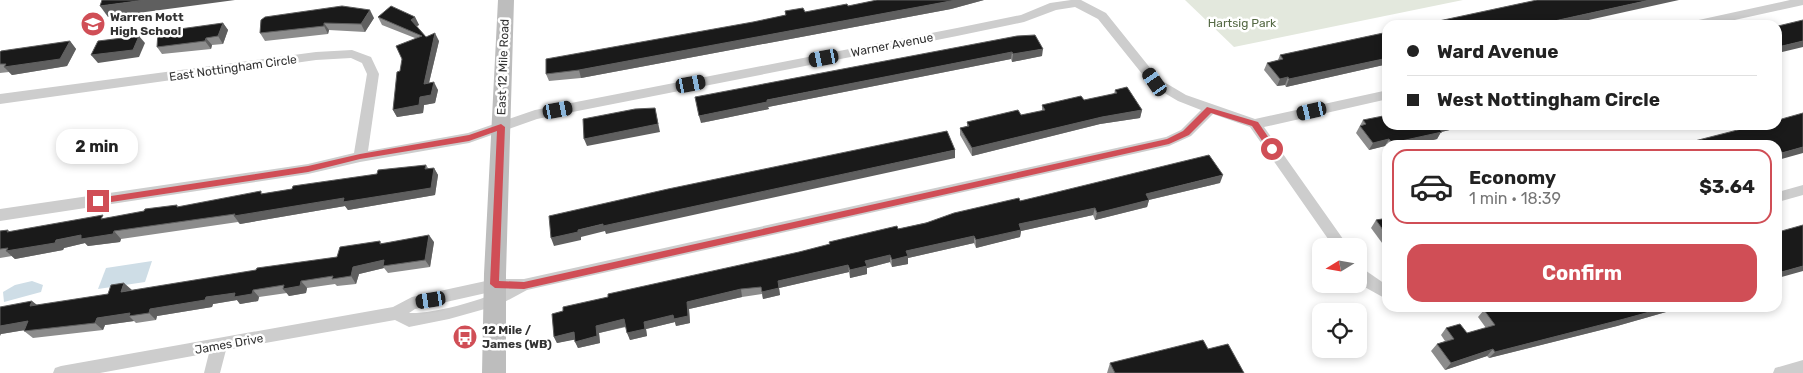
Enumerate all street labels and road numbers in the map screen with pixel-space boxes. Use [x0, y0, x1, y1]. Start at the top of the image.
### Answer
street label: East 12 Mile Road [494, 19, 512, 115]
street label: Warner Avenue [850, 30, 935, 60]
street label: East Nottingham Circle [168, 52, 298, 84]
street label: James Drive [194, 331, 265, 357]

